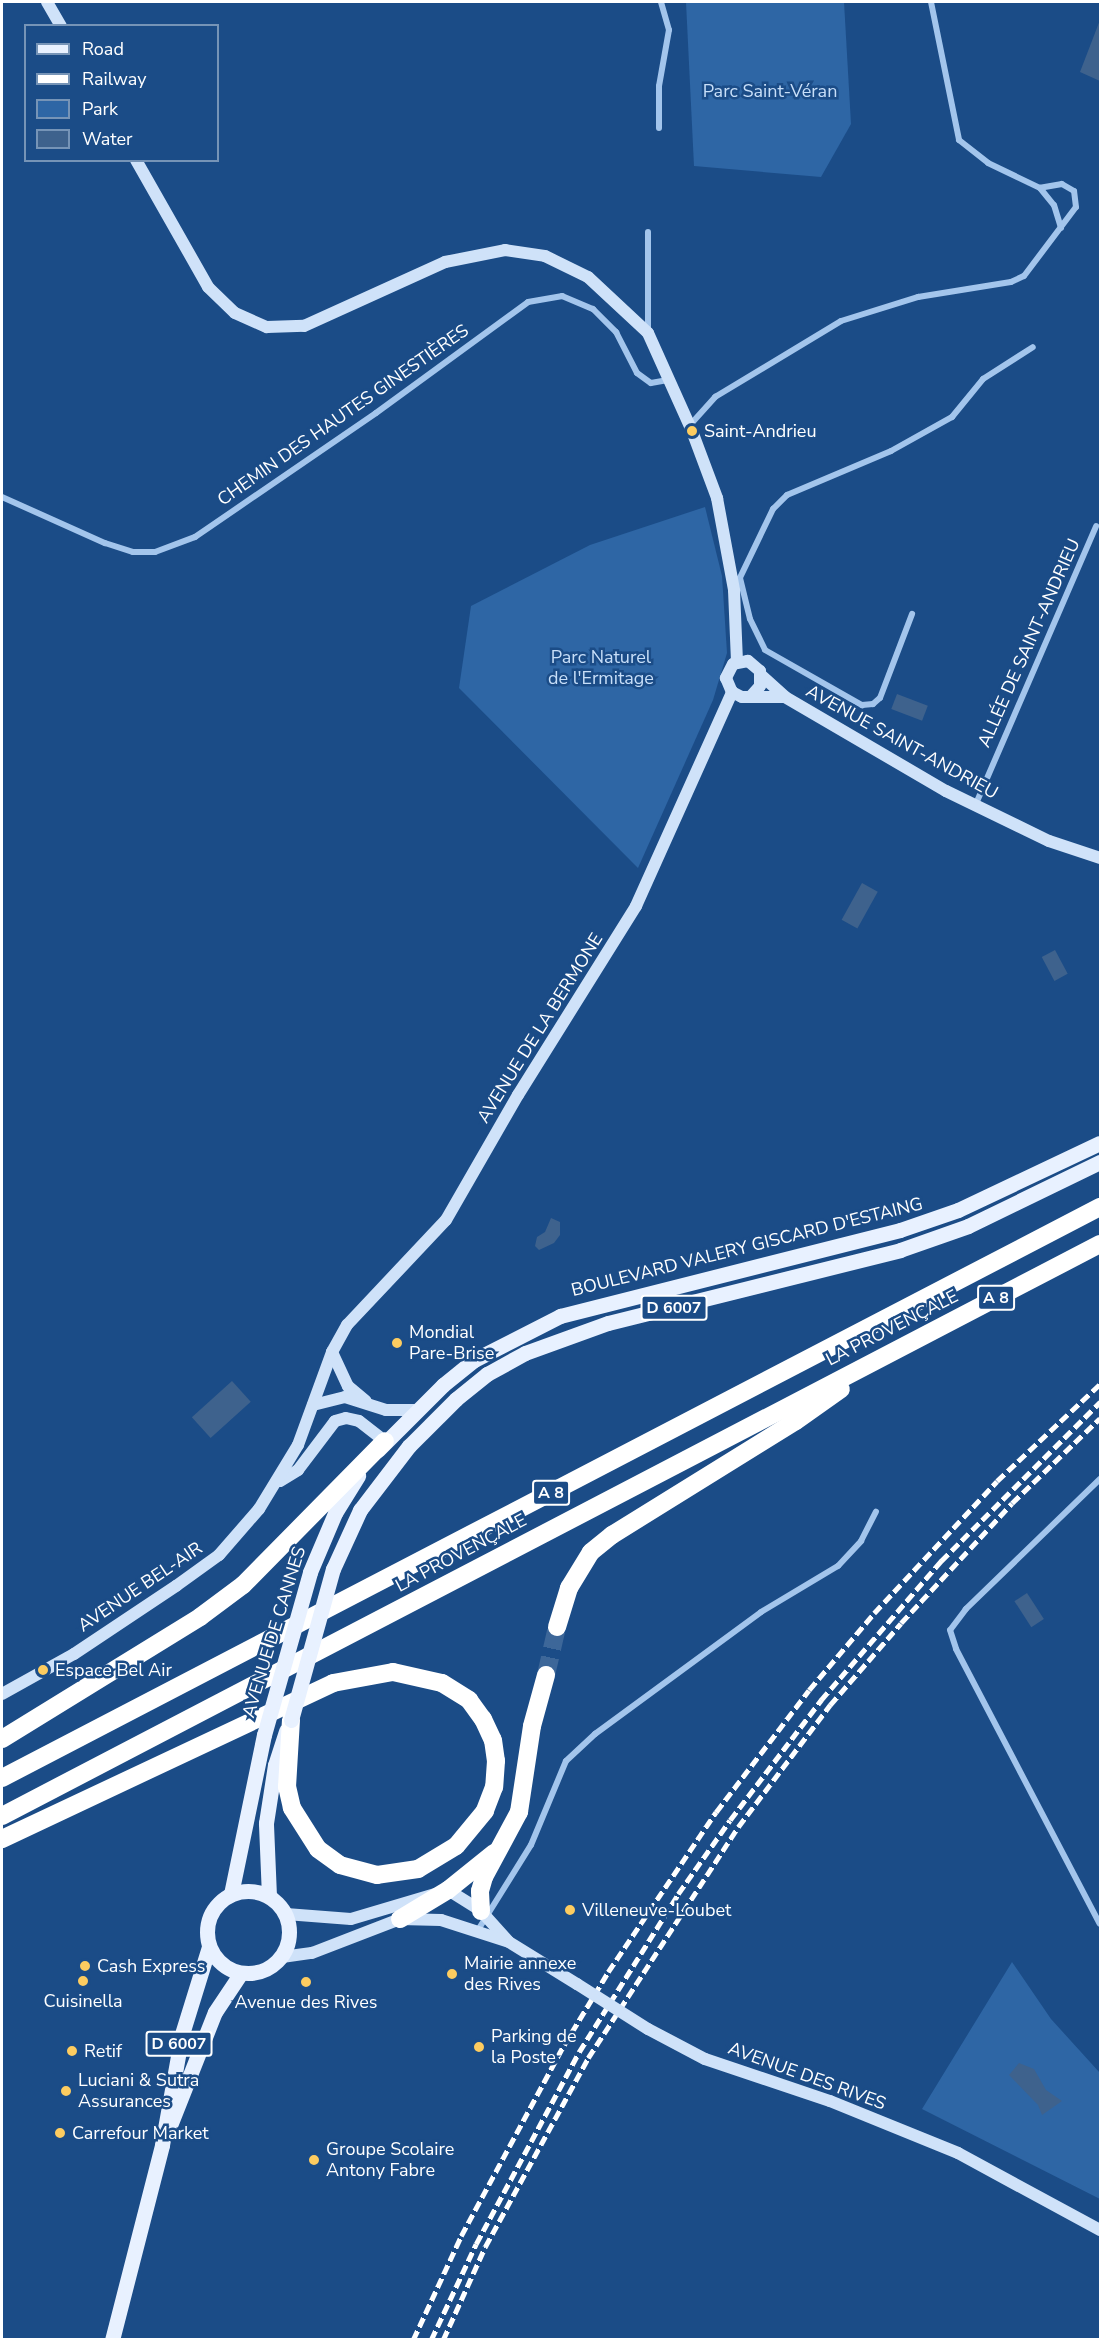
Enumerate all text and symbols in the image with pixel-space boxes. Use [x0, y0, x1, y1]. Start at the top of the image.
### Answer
legend [24, 24, 219, 162]
text: Road [82, 37, 124, 61]
text: Railway [82, 67, 147, 91]
park label: Parc Saint-Véran [703, 80, 837, 102]
text: Park [82, 97, 118, 121]
text: Water [82, 127, 133, 151]
street label: CHEMIN DES HAUTES GINESTIÈRES [213, 320, 473, 510]
place label: Saint-Andrieu [704, 420, 817, 442]
marker: Saint-Andrieu [685, 424, 699, 438]
street label: ALLÉE DE SAINT-ANDRIEU [973, 535, 1085, 751]
park label: Parc Naturel de l'Ermitage [548, 647, 654, 690]
street label: AVENUE SAINT-ANDRIEU [802, 680, 1002, 804]
street label: AVENUE DE LA BERMONE [473, 929, 607, 1127]
street label: BOULEVARD VALERY GISCARD D'ESTAING [569, 1193, 925, 1301]
street label: LA PROVENÇALE [822, 1285, 962, 1371]
road number: A 8 [976, 1285, 1016, 1311]
road number: D 6007 [640, 1295, 708, 1321]
place label: Mondial Pare-Brise [409, 1322, 494, 1364]
marker: Mondial Pare-Brise [390, 1336, 404, 1350]
road number: A 8 [532, 1480, 570, 1506]
street label: LA PROVENÇALE [392, 1509, 530, 1597]
street label: AVENUE BEL-AIR [74, 1537, 206, 1637]
street label: AVENUE DE CANNES [238, 1544, 310, 1720]
place label: Espace Bel Air [55, 1659, 172, 1681]
marker: Espace Bel Air [36, 1663, 50, 1677]
place label: Villeneuve-Loubet [582, 1899, 731, 1921]
marker: Villeneuve-Loubet [563, 1903, 577, 1917]
place label: Mairie annexe des Rives [464, 1953, 576, 1996]
place label: Cash Express [97, 1955, 206, 1977]
marker: Cash Express [78, 1959, 92, 1973]
marker: Mairie annexe des Rives [445, 1967, 459, 1981]
marker: Cuisinella [76, 1974, 90, 1988]
marker: Avenue des Rives [299, 1975, 313, 1989]
place label: Cuisinella [43, 1990, 123, 2012]
place label: Avenue des Rives [235, 1991, 377, 2013]
place label: Parking de la Poste [491, 2026, 577, 2068]
road number: D 6007 [144, 2031, 213, 2057]
street label: AVENUE DES RIVES [725, 2037, 889, 2115]
place label: Retif [84, 2040, 122, 2062]
marker: Parking de la Poste [472, 2040, 486, 2054]
marker: Retif [65, 2044, 79, 2058]
place label: Luciani & Sutra Assurances [78, 2070, 199, 2112]
marker: Luciani & Sutra Assurances [59, 2084, 73, 2098]
place label: Carrefour Market [72, 2122, 209, 2144]
marker: Carrefour Market [53, 2126, 67, 2140]
place label: Groupe Scolaire Antony Fabre [326, 2139, 454, 2182]
marker: Groupe Scolaire Antony Fabre [307, 2153, 321, 2167]

